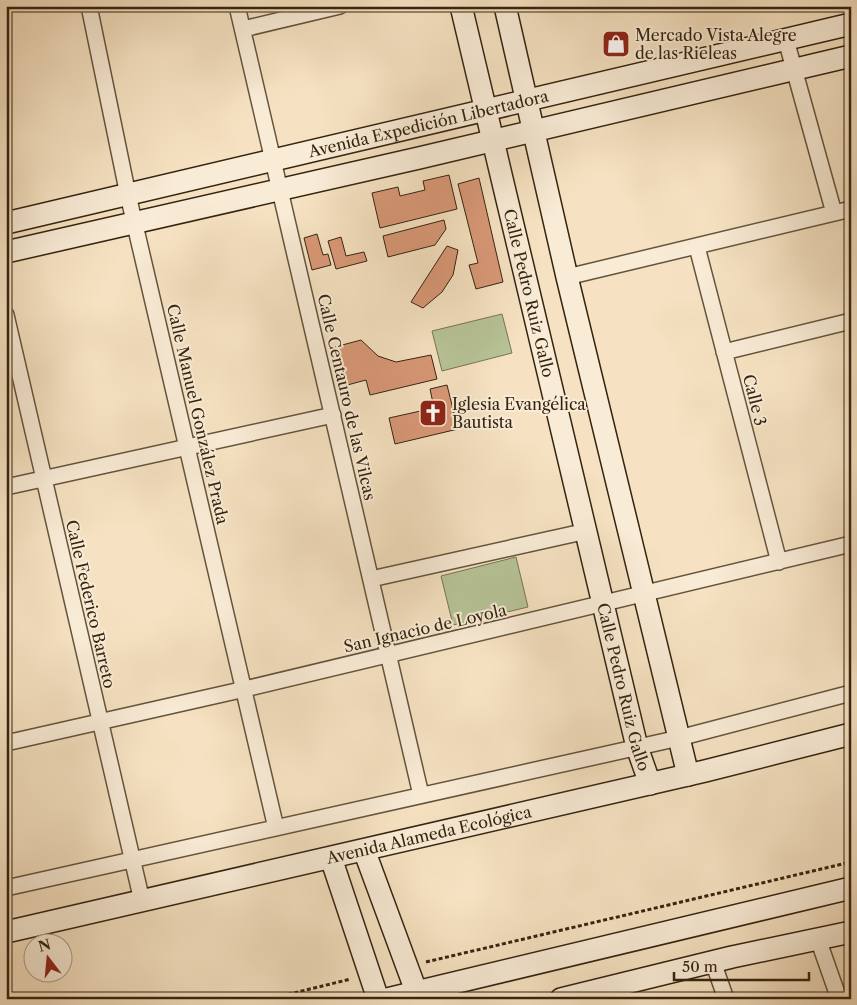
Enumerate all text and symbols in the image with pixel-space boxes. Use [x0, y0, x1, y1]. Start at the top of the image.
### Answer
place label: Mercado Vista Alegre de las Rieleas [635, 25, 797, 63]
shop icon: Mercado Vista Alegre de las Rieleas [601, 29, 631, 59]
street label: Avenida Expedición Libertadora [305, 85, 551, 162]
street label: Calle Pedro Ruiz Gallo [499, 207, 559, 380]
street label: Calle Centauro de las Vilcas [314, 292, 380, 502]
street label: Calle Manuel González Prada [163, 302, 233, 527]
street label: Calle 3 [739, 372, 771, 428]
place label: Iglesia Evangélica Bautista [452, 394, 586, 432]
church icon: Iglesia Evangélica Bautista [418, 398, 448, 428]
street label: Calle Federico Barreto [62, 518, 120, 690]
street label: San Ignacio de Loyola [342, 599, 509, 656]
street label: Calle Pedro Ruiz Gallo [593, 601, 655, 774]
street label: Avenida Alameda Ecológica [323, 801, 534, 868]
north arrow [22, 932, 72, 982]
text: N [36, 935, 53, 956]
scale bar [674, 950, 810, 982]
text: 50 m [682, 957, 718, 976]

